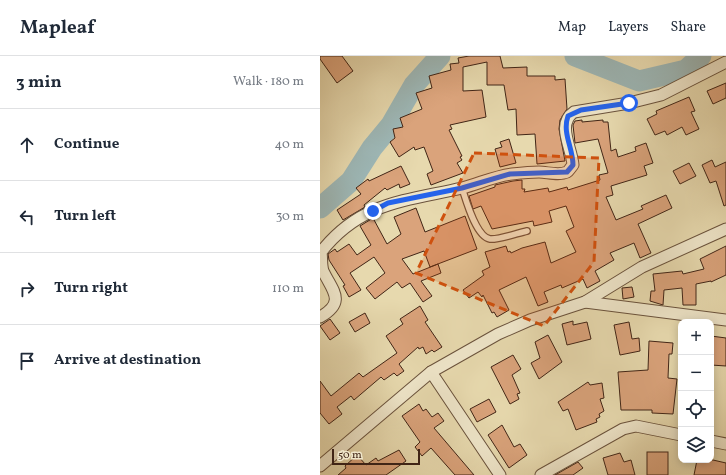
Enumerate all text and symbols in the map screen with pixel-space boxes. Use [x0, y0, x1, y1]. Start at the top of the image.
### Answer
text: Mapleaf [20, 15, 95, 41]
text: Map [558, 18, 586, 37]
text: Layers [608, 18, 648, 37]
text: Share [670, 18, 706, 37]
text: 3 min [16, 71, 62, 94]
text: Walk · 180 m [233, 73, 304, 91]
route start [620, 94, 638, 112]
icon: ahead [16, 134, 38, 156]
text: Continue [54, 134, 119, 155]
text: 40 m [275, 136, 304, 154]
route end [364, 202, 382, 220]
icon: left [16, 206, 38, 228]
text: Turn left [54, 206, 116, 227]
text: 30 m [276, 208, 304, 226]
icon: right [16, 278, 38, 300]
text: Turn right [54, 278, 128, 299]
text: 110 m [272, 280, 304, 298]
map controls [678, 319, 714, 463]
button: + [678, 319, 714, 355]
icon: arrive [16, 350, 38, 372]
text: Arrive at destination [54, 350, 201, 371]
button: − [678, 355, 714, 391]
button: locate [678, 391, 714, 427]
button: layers [678, 427, 714, 463]
scale bar [332, 447, 420, 466]
text: 50 m [338, 448, 362, 463]

